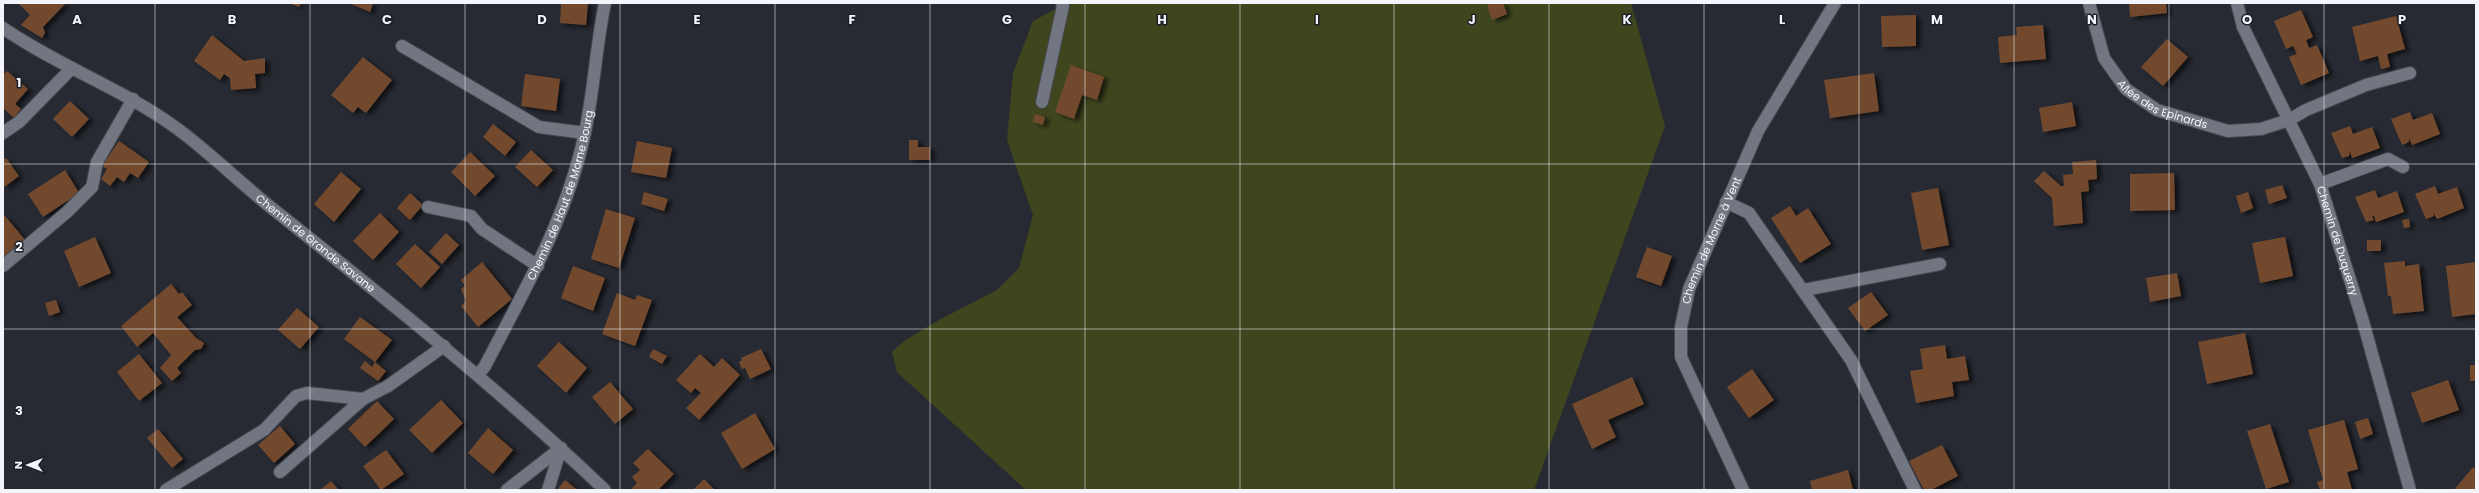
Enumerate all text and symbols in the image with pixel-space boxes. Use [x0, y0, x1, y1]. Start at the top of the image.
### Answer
text: A [72, 10, 82, 29]
text: B [228, 10, 237, 29]
text: C [382, 10, 392, 29]
text: D [537, 10, 547, 29]
text: E [693, 10, 701, 29]
text: F [848, 10, 856, 29]
text: G [1002, 10, 1012, 29]
text: H [1157, 10, 1167, 29]
text: I [1315, 10, 1319, 29]
text: J [1468, 10, 1476, 29]
text: K [1622, 10, 1632, 29]
text: L [1779, 10, 1785, 29]
text: M [1931, 10, 1943, 29]
text: N [2087, 10, 2097, 29]
text: O [2242, 10, 2252, 29]
text: P [2398, 10, 2406, 29]
text: 1 [17, 73, 21, 92]
street label: Allée des Epinards [2114, 76, 2210, 133]
street label: Chemin de Haut de Morne Bourg [523, 109, 597, 283]
street label: Chemin de Morne à Vent [1678, 174, 1745, 305]
street label: Chemin de Duquerry [2313, 184, 2363, 298]
street label: Chemin de Grande Savane [252, 190, 379, 296]
text: 2 [15, 237, 23, 256]
text: 3 [15, 401, 23, 420]
north arrow [8, 445, 48, 485]
text: N [10, 461, 26, 469]

